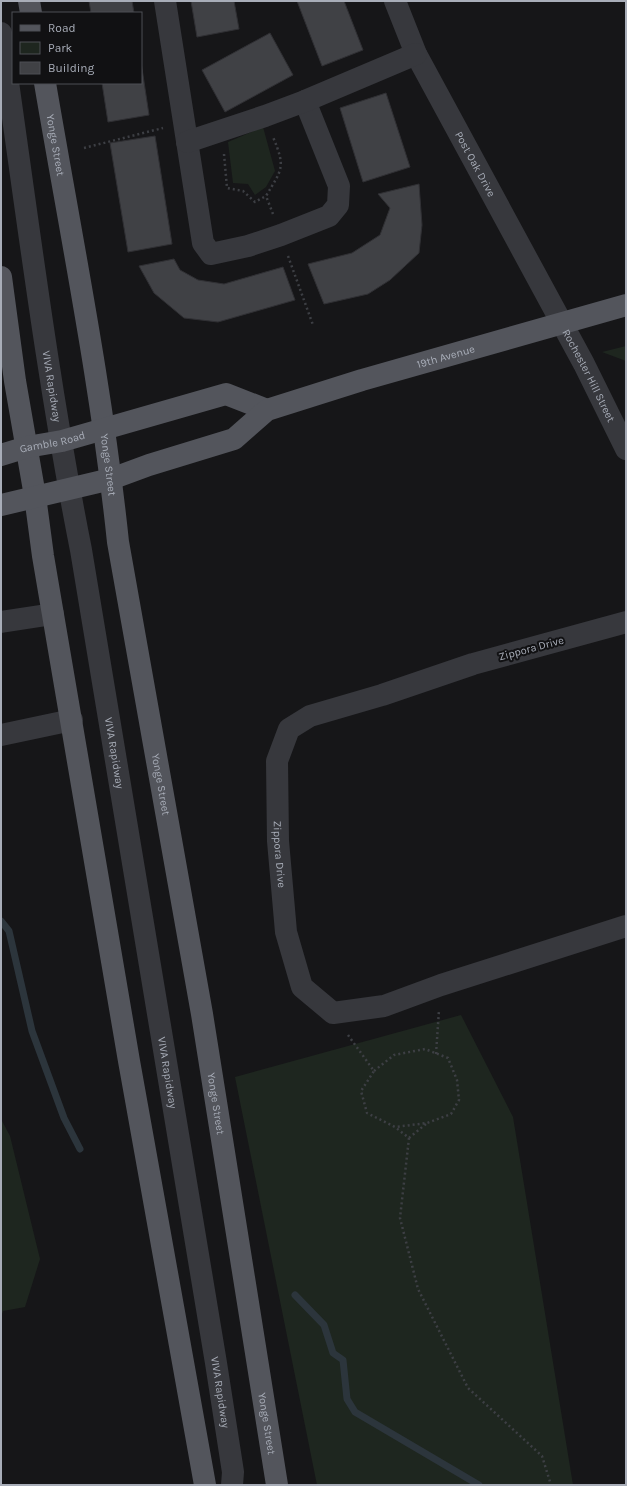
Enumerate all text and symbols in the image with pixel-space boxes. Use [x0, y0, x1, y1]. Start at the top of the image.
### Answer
legend [12, 12, 142, 84]
text: Road [48, 21, 76, 35]
text: Park [48, 41, 73, 55]
text: Building [48, 61, 95, 75]
street label: Yonge Street [43, 113, 67, 177]
street label: Post Oak Drive [452, 129, 498, 199]
street label: Rochester Hill Street [559, 327, 618, 424]
street label: 19th Avenue [415, 342, 477, 371]
street label: VIVA Rapidway [39, 350, 64, 423]
street label: Gamble Road [18, 429, 87, 456]
street label: Yonge Street [98, 433, 119, 497]
street label: Zippora Drive [497, 633, 566, 663]
street label: VIVA Rapidway [102, 716, 127, 790]
street label: Yonge Street [149, 752, 173, 816]
street label: Zippora Drive [271, 821, 288, 889]
street label: VIVA Rapidway [155, 1036, 180, 1109]
street label: Yonge Street [204, 1072, 227, 1136]
street label: VIVA Rapidway [208, 1356, 232, 1429]
street label: Yonge Street [255, 1392, 278, 1456]

